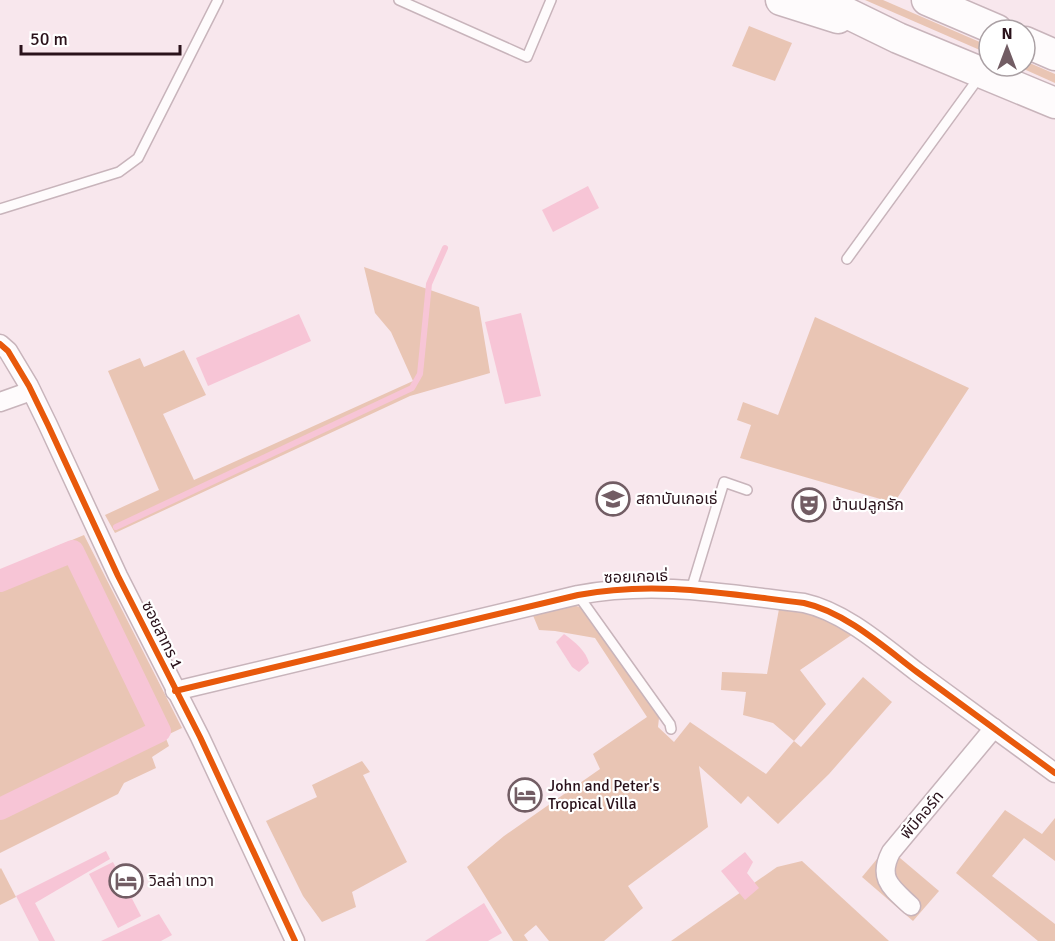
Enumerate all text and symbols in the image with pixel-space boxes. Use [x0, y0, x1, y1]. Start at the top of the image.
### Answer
scale bar [21, 18, 180, 56]
north arrow [977, 18, 1037, 78]
text: N [1001, 24, 1013, 44]
text: 50 m [30, 28, 68, 50]
school or university icon: สถาบันเกอเธ่ [595, 481, 631, 517]
theatre icon: บ้านปลูกรัก [791, 487, 827, 523]
place label: สถาบันเกอเธ่ [636, 489, 717, 509]
place label: บ้านปลูกรัก [832, 495, 904, 515]
street label: ซอยเกอเธ่ [604, 566, 668, 588]
street label: ซอยสาทร 1 [137, 598, 187, 672]
place label: John and Peter's Tropical Villa [548, 776, 660, 814]
hotel icon: John and Peter's Tropical Villa [507, 777, 543, 813]
street label: พีบีคอร์ท [896, 787, 948, 843]
hotel icon: วิลล่า เทวา [108, 863, 144, 899]
place label: วิลล่า เทวา [148, 871, 214, 891]

